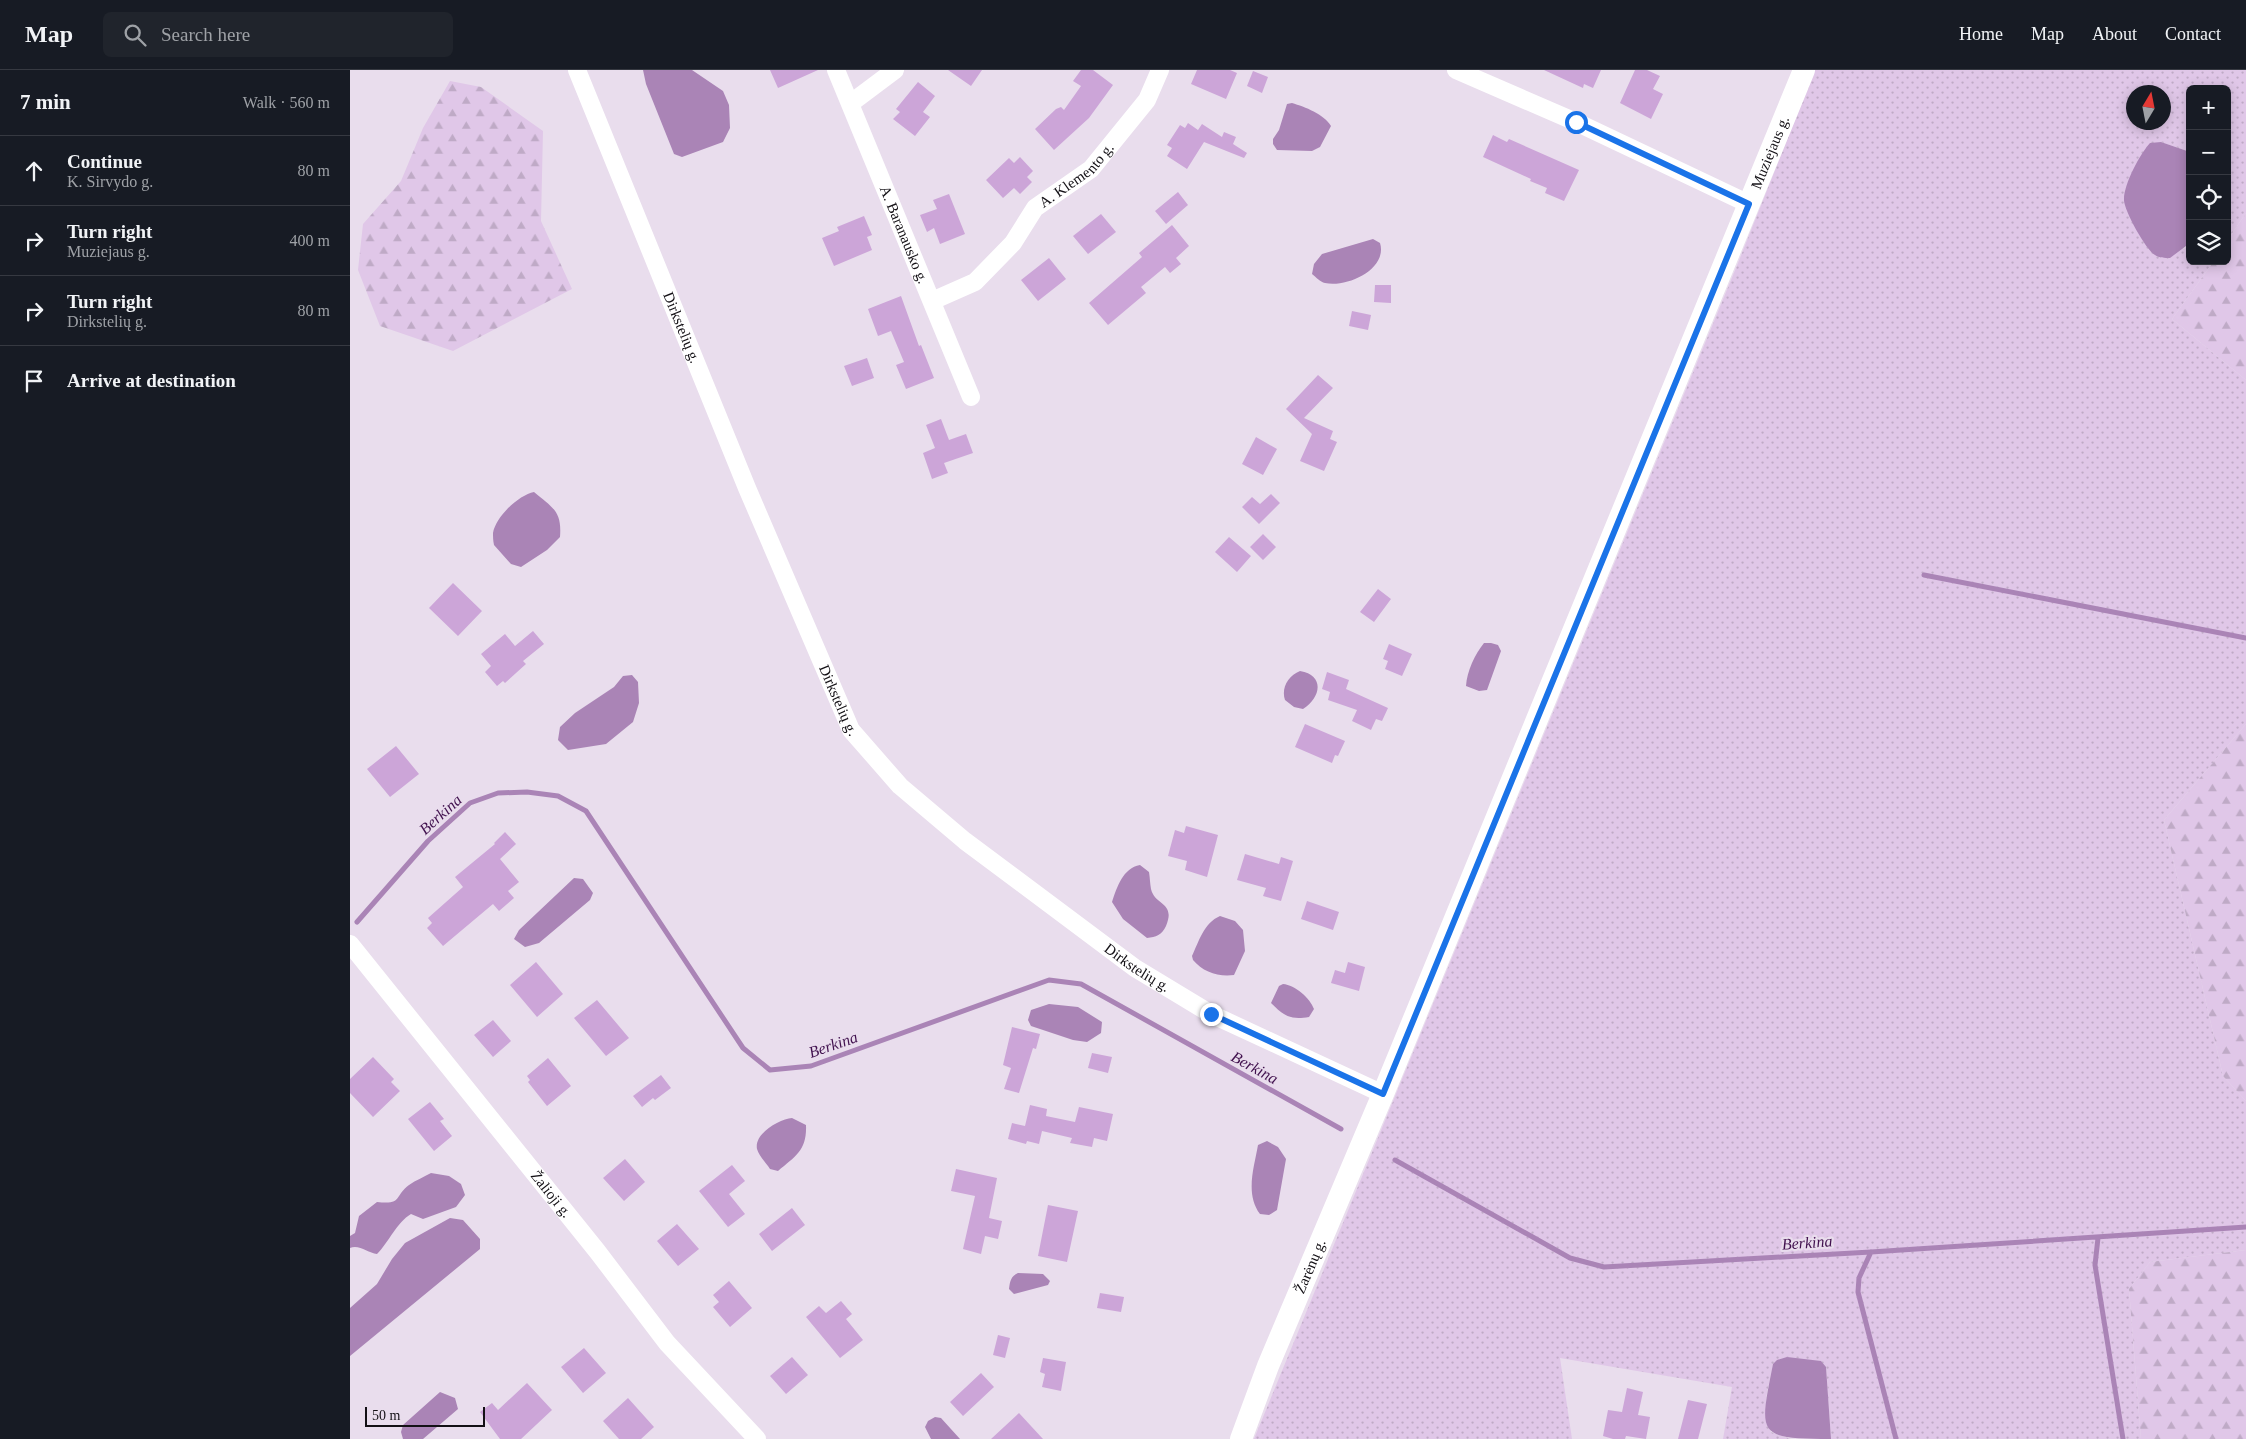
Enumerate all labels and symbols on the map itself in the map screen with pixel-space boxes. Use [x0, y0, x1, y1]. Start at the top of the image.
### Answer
north arrow [2126, 85, 2171, 130]
route start [1565, 111, 1588, 134]
street label: Muziejaus g. [1748, 114, 1792, 192]
street label: A. Klemento g. [1036, 140, 1117, 211]
street label: A. Baranausko g. [877, 183, 931, 286]
street label: Dirkstelių g. [660, 290, 703, 365]
street label: Dirkstelių g. [816, 662, 860, 739]
water label: Berkina [416, 791, 465, 838]
street label: Dirkstelių g. [1101, 940, 1173, 995]
route end [1200, 1003, 1223, 1026]
water label: Berkina [806, 1028, 860, 1061]
water label: Berkina [1228, 1048, 1281, 1087]
street label: Žalioji g. [528, 1168, 575, 1221]
water label: Berkina [1781, 1232, 1833, 1253]
street label: Žarėnų g. [1292, 1237, 1329, 1296]
scale bar [365, 1404, 485, 1427]

